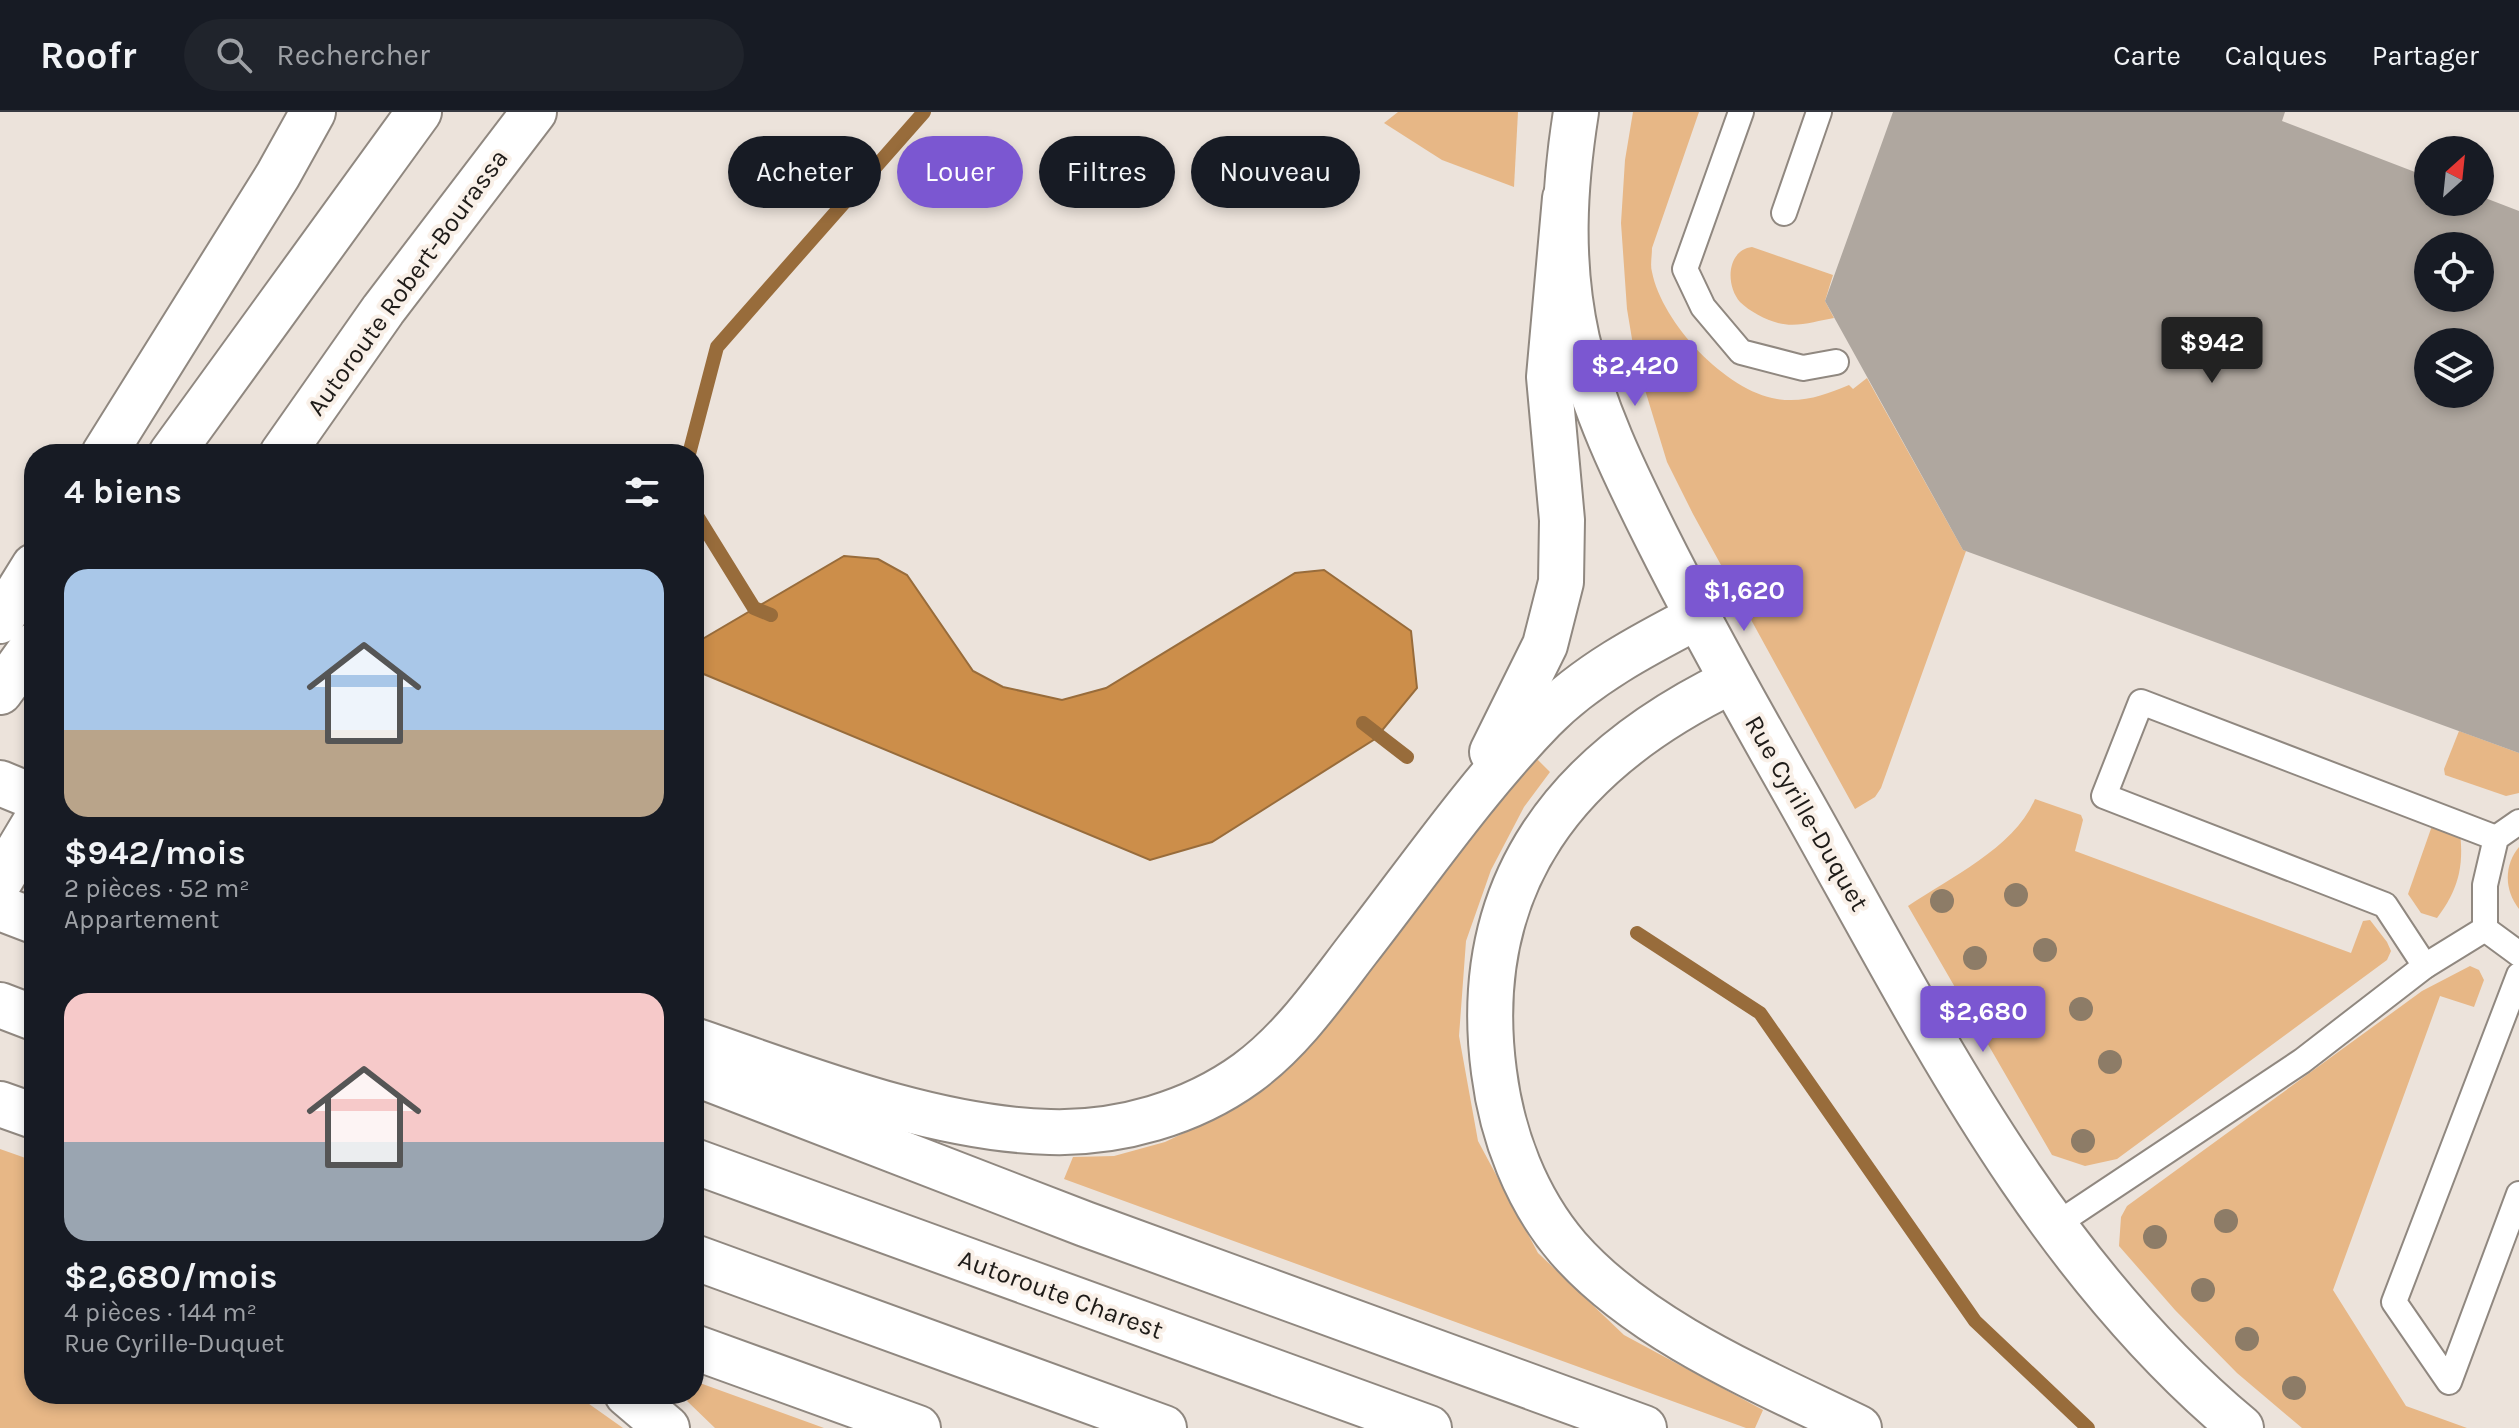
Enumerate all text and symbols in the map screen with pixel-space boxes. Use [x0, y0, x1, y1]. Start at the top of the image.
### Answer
search box [184, 19, 744, 91]
text: Roofr [40, 33, 136, 78]
icon: search [212, 33, 256, 77]
text: Rechercher [276, 37, 430, 73]
text: Carte [2113, 39, 2181, 72]
text: Calques [2225, 39, 2328, 72]
text: Partager [2372, 39, 2479, 72]
chip: Acheter [728, 136, 881, 208]
chip: Louer [897, 136, 1023, 208]
chip: Filtres [1039, 136, 1175, 208]
chip: Nouveau [1191, 136, 1360, 208]
north arrow [2414, 136, 2494, 216]
map controls [2414, 136, 2494, 408]
street label: Autoroute Robert-Bourassa [300, 143, 515, 422]
button: locate [2414, 232, 2494, 312]
pin: $942 [2165, 317, 2259, 385]
text: $942 [2180, 327, 2244, 358]
button: layers [2414, 328, 2494, 408]
pin: $2,420 [1570, 340, 1700, 408]
text: $2,420 [1591, 350, 1679, 381]
icon: filters [620, 470, 664, 514]
text: 4 biens [64, 472, 182, 512]
pin: $1,620 [1679, 565, 1809, 633]
text: $1,620 [1703, 575, 1785, 606]
icon: home [292, 621, 436, 765]
street label: Rue Cyrille-Duquet [1738, 710, 1875, 917]
text: $942/mois [64, 833, 246, 873]
text: 2 pièces · 52 m² [64, 873, 250, 904]
text: Appartement [64, 904, 219, 935]
pin: $2,680 [1918, 986, 2048, 1054]
text: $2,680 [1938, 996, 2028, 1027]
icon: home [292, 1045, 436, 1189]
street label: Autoroute Charest [954, 1243, 1168, 1346]
text: $2,680/mois [64, 1257, 277, 1297]
text: 4 pièces · 144 m² [64, 1297, 257, 1328]
text: Rue Cyrille-Duquet [64, 1328, 284, 1359]

